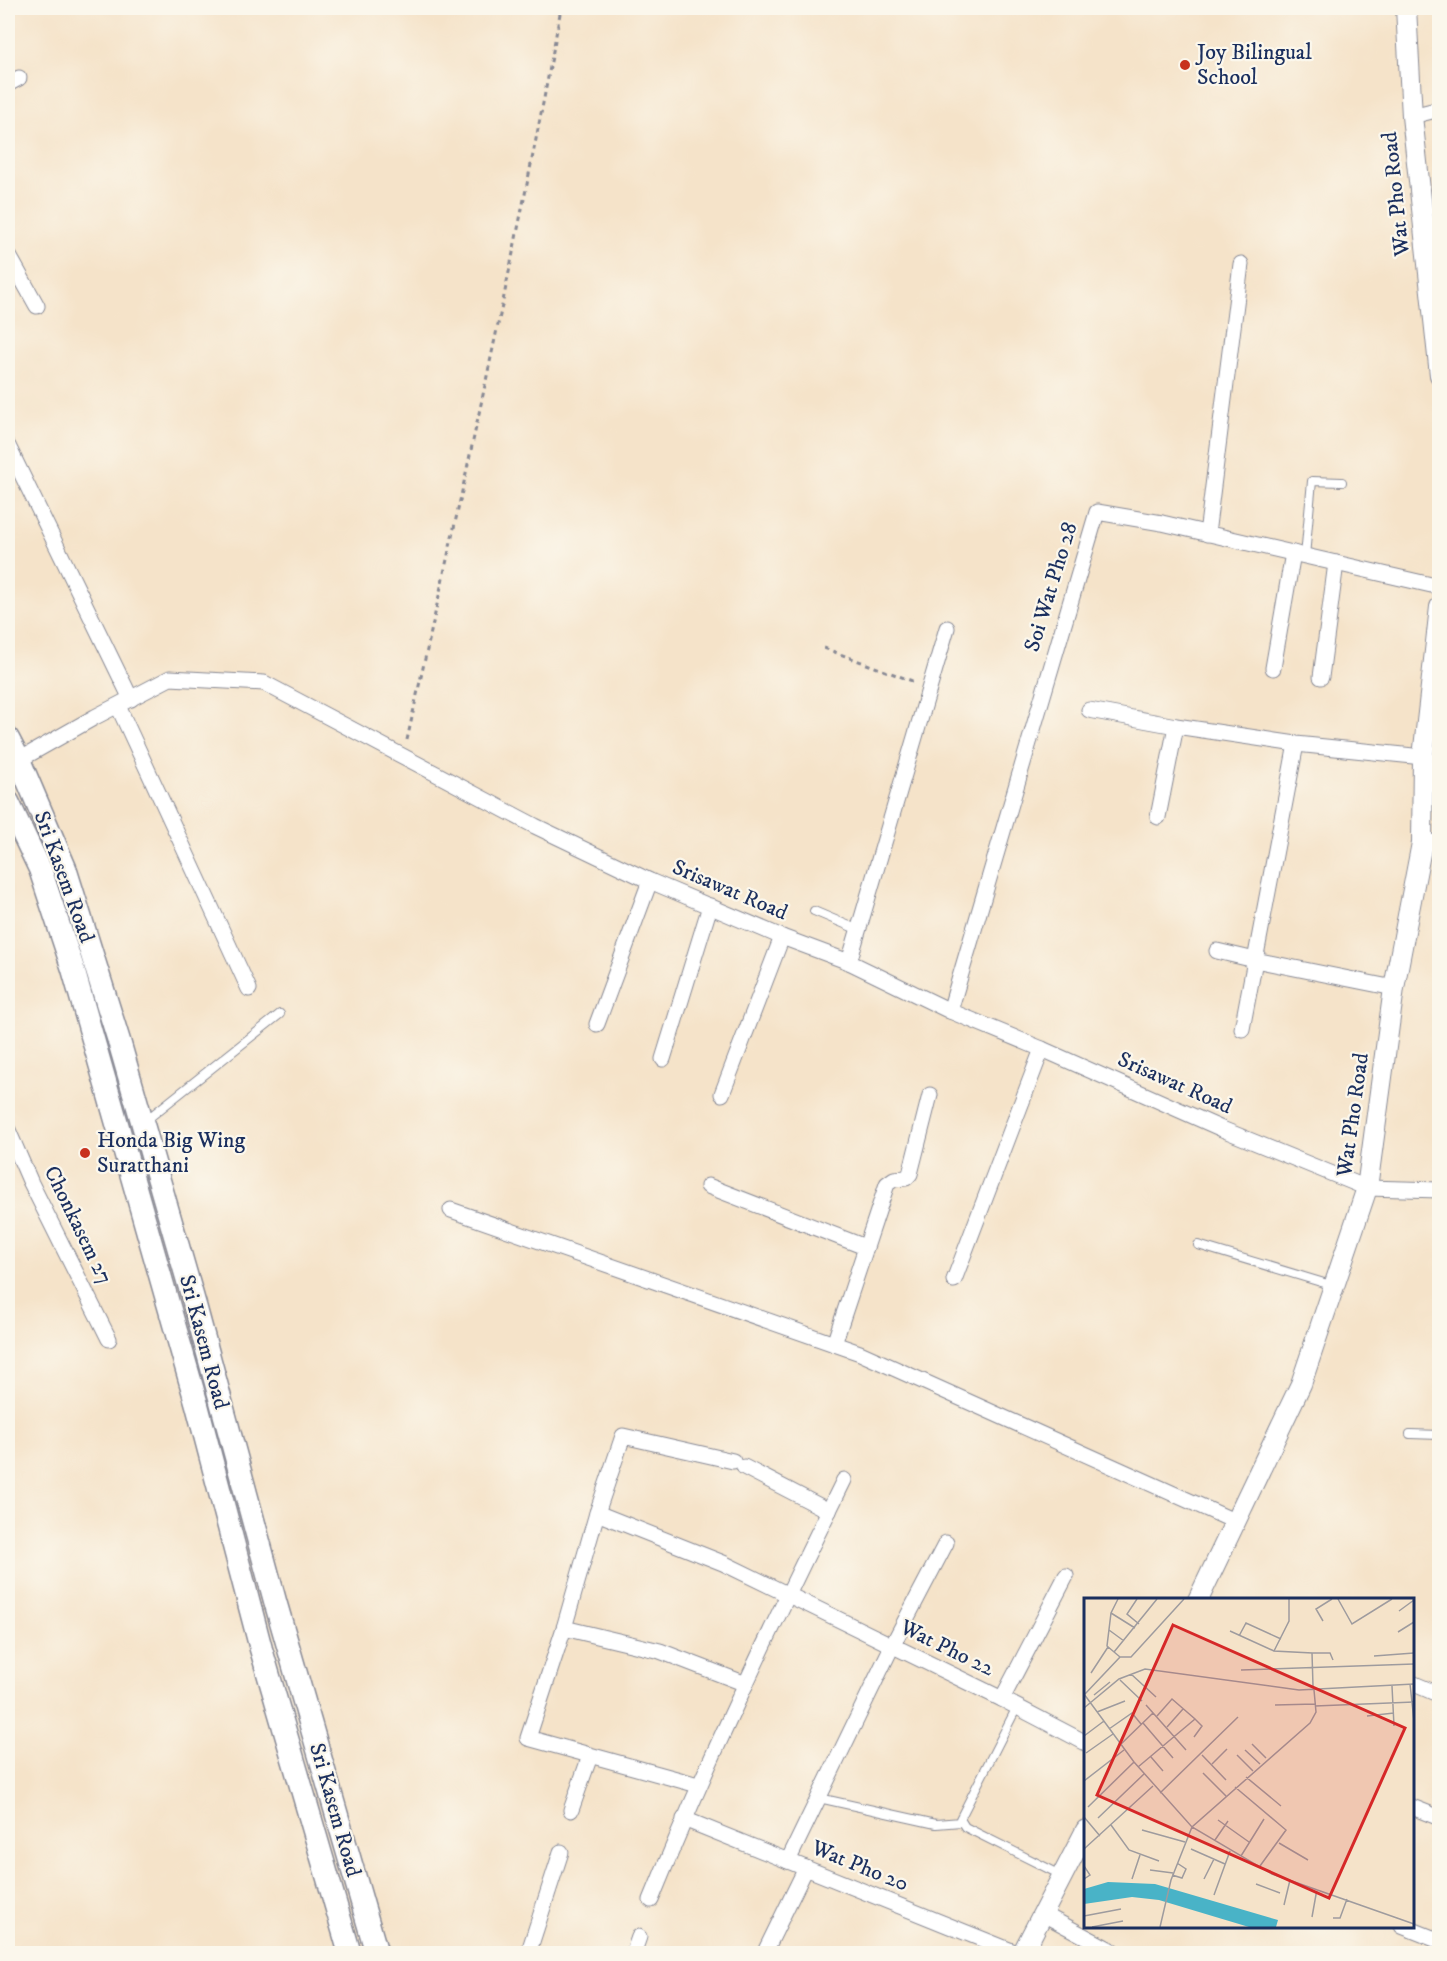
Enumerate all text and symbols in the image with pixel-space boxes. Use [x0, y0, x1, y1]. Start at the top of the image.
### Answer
place label: Joy Bilingual School [1195, 39, 1312, 91]
marker: Joy Bilingual School [1178, 58, 1192, 72]
street label: Wat Pho Road [1376, 130, 1416, 259]
street label: Soi Wat Pho 28 [1018, 519, 1084, 655]
street label: Sri Kasem Road [28, 807, 100, 947]
street label: Srisawat Road [668, 854, 792, 926]
street label: Srisawat Road [1113, 1046, 1237, 1120]
street label: Wat Pho Road [1331, 1051, 1375, 1180]
place label: Honda Big Wing Suratthani [97, 1127, 246, 1179]
marker: Honda Big Wing Suratthani [78, 1146, 92, 1160]
street label: Chonkasem 27 [38, 1162, 118, 1288]
street label: Sri Kasem Road [173, 1272, 235, 1412]
inset map [1084, 1598, 1414, 1928]
street label: Wat Pho 22 [895, 1613, 999, 1682]
street label: Sri Kasem Road [303, 1740, 367, 1880]
street label: Wat Pho 20 [807, 1834, 912, 1898]

